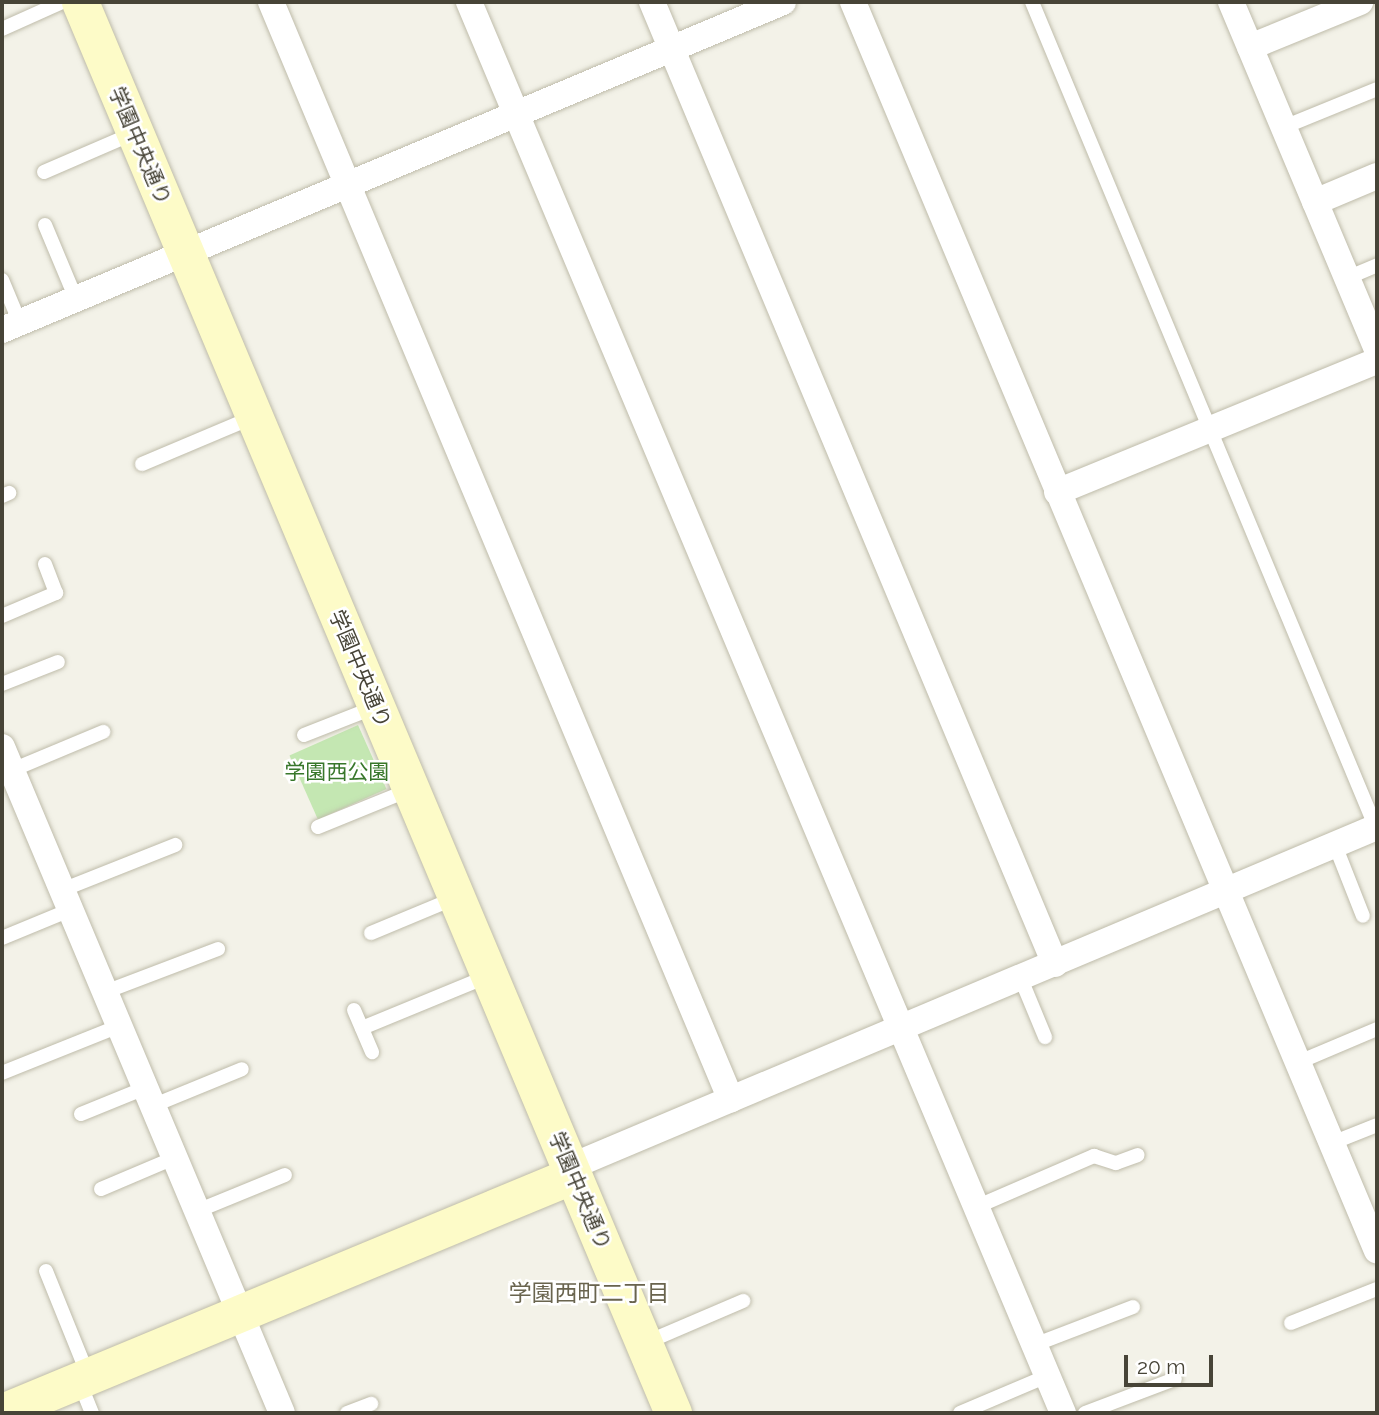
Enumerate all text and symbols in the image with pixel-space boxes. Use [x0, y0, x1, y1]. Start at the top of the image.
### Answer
street label: 学園中央通り [104, 83, 176, 209]
street label: 学園中央通り [324, 606, 396, 732]
park label: 学園西公園 [285, 759, 389, 785]
street label: 学園中央通り [544, 1128, 616, 1254]
district label: 学園西町二丁目 [509, 1279, 669, 1307]
scale bar [1127, 1342, 1216, 1386]
text: 20 m [1137, 1354, 1185, 1379]

